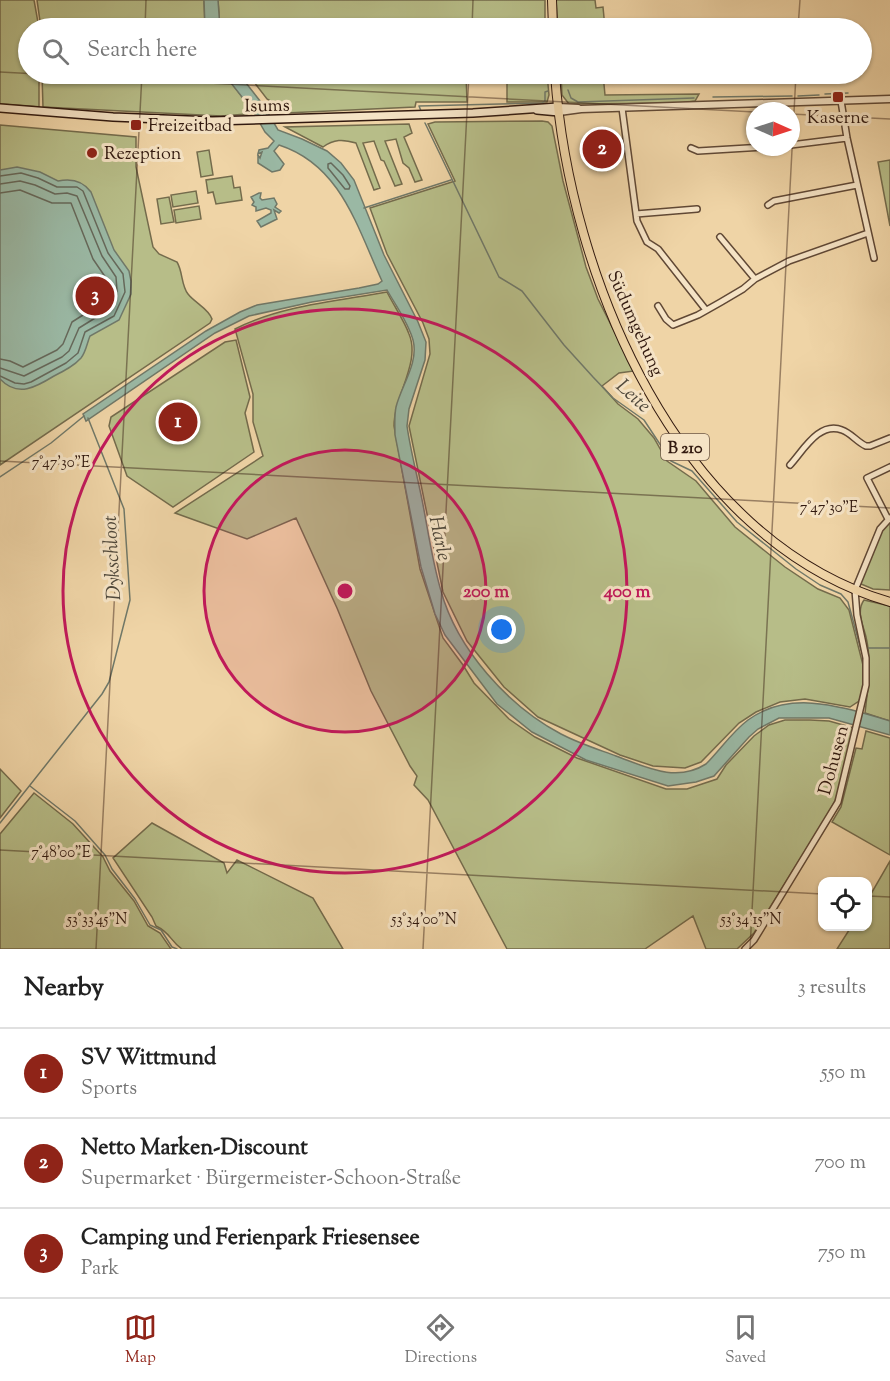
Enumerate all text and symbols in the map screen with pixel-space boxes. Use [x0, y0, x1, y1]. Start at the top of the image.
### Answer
search box [18, 18, 872, 84]
icon: search [39, 35, 72, 68]
text: Search here [87, 35, 197, 67]
marker: Kaserne [831, 90, 845, 104]
street label: Isums [244, 94, 290, 120]
north arrow [746, 102, 800, 156]
place label: Kaserne [807, 106, 869, 132]
place label: Freizeitbad [148, 114, 232, 140]
marker: Freizeitbad [129, 118, 143, 132]
pin: 2 [582, 126, 622, 172]
place label: Rezeption [104, 142, 182, 168]
marker: Rezeption [85, 146, 99, 160]
street label: Südumgehung [599, 267, 669, 381]
pin: 3 [76, 274, 115, 318]
water label: Leite [608, 373, 656, 421]
pin: 1 [158, 400, 198, 444]
road number: B 210 [661, 434, 709, 460]
text: 7°47'30"E [32, 453, 90, 474]
text: 7°47'30"E [800, 498, 858, 519]
water label: Harle [420, 513, 457, 564]
water label: Dykschloot [97, 514, 130, 601]
text: 200 m [463, 580, 509, 606]
text: 400 m [603, 580, 650, 606]
centre of rings [335, 581, 355, 601]
your location [487, 615, 516, 644]
street label: Dohusen [813, 723, 857, 798]
text: 7°48'00"E [31, 843, 91, 864]
map controls [818, 877, 872, 931]
button: locate [818, 877, 872, 931]
text: 53°33'45"N [66, 910, 127, 931]
text: 53°34'00"N [390, 910, 457, 931]
text: 53°34'15"N [719, 910, 782, 931]
text: Nearby [24, 970, 104, 1007]
text: 3 results [797, 974, 866, 1003]
text: SV Wittmund [81, 1043, 216, 1075]
text: 1 [40, 1059, 47, 1088]
text: 550 m [821, 1059, 866, 1088]
text: Sports [81, 1075, 137, 1104]
text: Netto Marken-Discount [81, 1133, 308, 1165]
text: 2 [39, 1149, 48, 1178]
text: 700 m [814, 1149, 866, 1178]
text: Supermarket · Bürgermeister-Schoon-Straße [81, 1165, 461, 1194]
text: Camping und Ferienpark Friesensee [81, 1223, 420, 1255]
text: 3 [39, 1239, 48, 1268]
text: 750 m [818, 1239, 866, 1268]
text: Park [81, 1255, 119, 1284]
tab: Map [124, 1311, 157, 1370]
tab: Directions [405, 1311, 477, 1370]
tab: Saved [725, 1311, 766, 1370]

